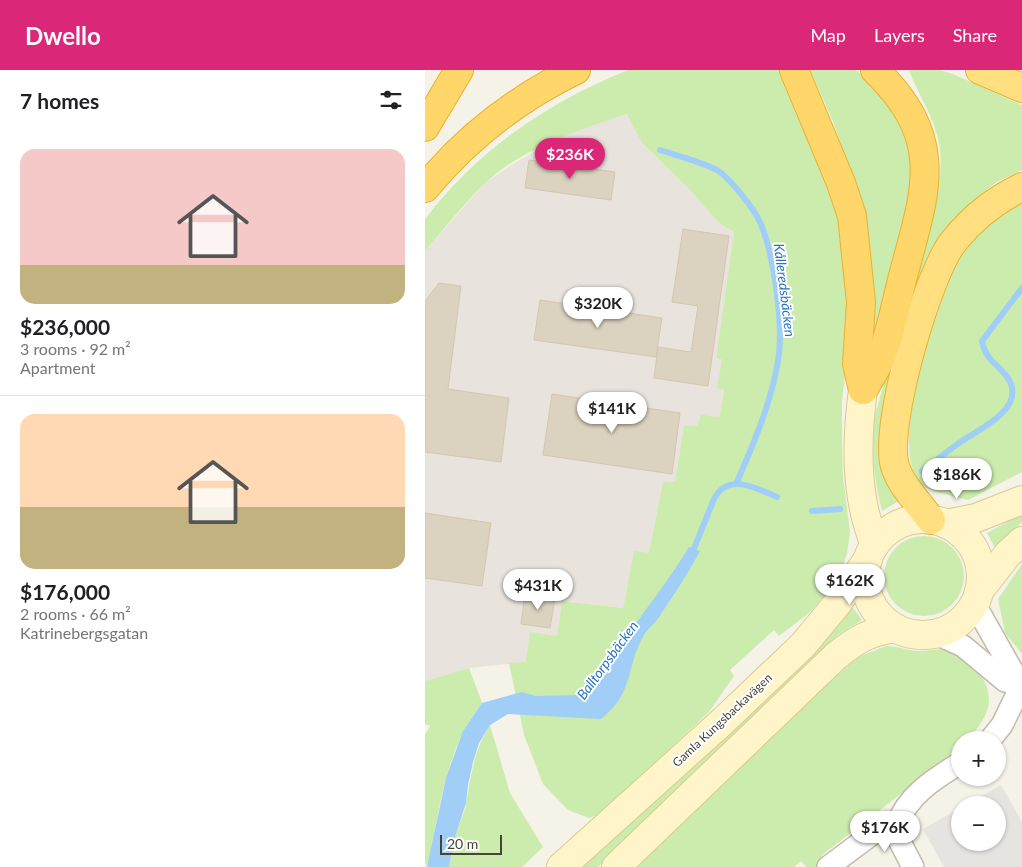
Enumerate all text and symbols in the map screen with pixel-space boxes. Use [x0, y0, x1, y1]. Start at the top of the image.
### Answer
text: Dwello [25, 21, 101, 50]
text: Map [810, 24, 846, 46]
text: Layers [874, 24, 925, 46]
text: Share [953, 24, 997, 46]
icon: filters [377, 86, 405, 114]
text: 7 homes [20, 88, 99, 113]
pin: $236K [535, 138, 605, 180]
text: $236K [546, 144, 594, 163]
icon: home [168, 181, 258, 271]
water label: Kålleredsbäcken [771, 242, 799, 338]
pin: $320K [563, 286, 633, 329]
text: $320K [574, 293, 622, 312]
text: $236,000 [20, 314, 110, 339]
text: 3 rooms · 92 m² [20, 339, 131, 358]
text: Apartment [20, 358, 95, 377]
pin: $141K [577, 392, 647, 434]
text: $141K [588, 398, 636, 417]
icon: home [168, 447, 258, 537]
pin: $186K [922, 458, 992, 500]
text: $186K [933, 464, 981, 483]
pin: $162K [815, 564, 885, 606]
pin: $431K [503, 568, 573, 611]
text: $162K [826, 570, 874, 589]
text: $431K [514, 575, 562, 594]
text: $176,000 [20, 579, 110, 604]
text: 2 rooms · 66 m² [20, 604, 131, 623]
water label: Balltorpsbäcken [573, 617, 641, 703]
text: Katrinebergsgatan [20, 623, 148, 642]
street label: Gamla Kungsbackavägen [669, 670, 775, 770]
map controls [951, 731, 1006, 851]
button: + [951, 731, 1006, 786]
button: − [951, 796, 1006, 851]
pin: $176K [850, 810, 920, 853]
text: $176K [861, 817, 909, 836]
scale bar [440, 832, 503, 855]
text: 20 m [447, 835, 478, 852]

